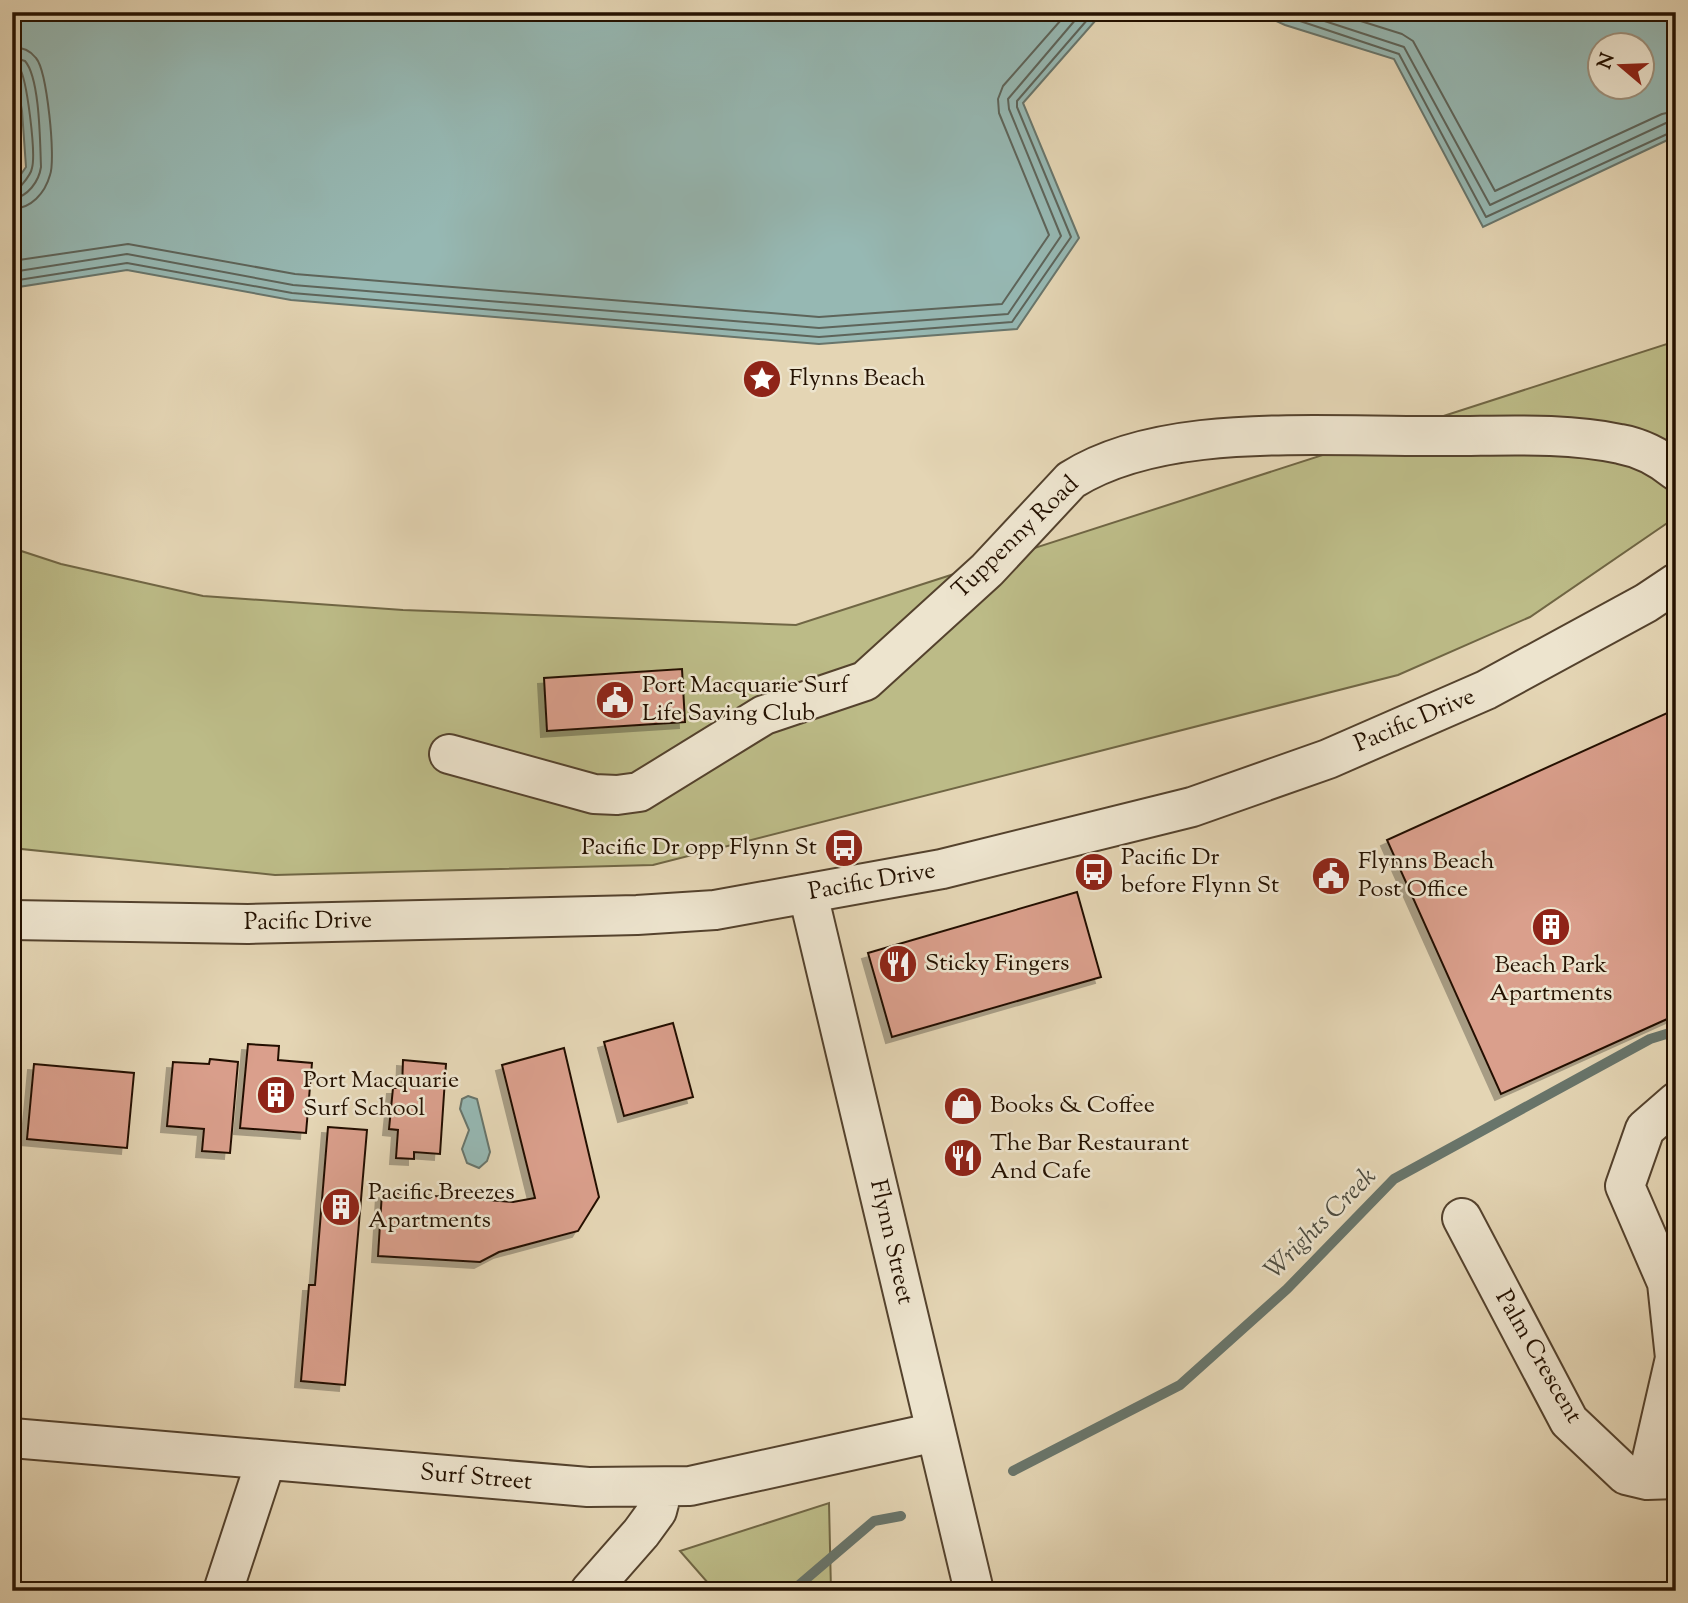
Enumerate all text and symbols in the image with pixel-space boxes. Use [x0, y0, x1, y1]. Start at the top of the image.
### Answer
north arrow [1586, 32, 1656, 102]
text: N [1592, 50, 1623, 73]
place icon: Flynns Beach [741, 358, 783, 400]
place label: Flynns Beach [789, 362, 925, 396]
street label: Tuppenny Road [945, 468, 1087, 607]
place label: Port Macquarie Surf Life Saving Club [642, 669, 850, 731]
public building icon: Port Macquarie Surf Life Saving Club [594, 679, 636, 721]
street label: Pacific Drive [1349, 680, 1481, 762]
bus stop icon: Pacific Dr opp Flynn St [823, 827, 865, 869]
place label: Pacific Dr opp Flynn St [581, 831, 817, 865]
place label: Pacific Dr before Flynn St [1121, 841, 1279, 903]
place label: Flynns Beach Post Office [1358, 845, 1494, 907]
bus stop icon: Pacific Dr before Flynn St [1073, 851, 1115, 893]
street label: Pacific Drive [806, 854, 938, 910]
public building icon: Flynns Beach Post Office [1310, 855, 1352, 897]
street label: Pacific Drive [244, 904, 372, 940]
building icon: Beach Park Apartments [1530, 906, 1572, 948]
restaurant icon: Sticky Fingers [877, 943, 919, 985]
place label: Sticky Fingers [925, 947, 1070, 981]
place label: Beach Park Apartments [1490, 949, 1612, 1011]
place label: Port Macquarie Surf School [303, 1064, 459, 1126]
building icon: Port Macquarie Surf School [255, 1074, 297, 1116]
shop icon: Books & Coffee [942, 1085, 984, 1127]
place label: Books & Coffee [990, 1089, 1155, 1123]
place label: The Bar Restaurant And Cafe [990, 1127, 1189, 1189]
restaurant icon: The Bar Restaurant And Cafe [942, 1137, 984, 1179]
water label: Wrights Creek [1257, 1159, 1386, 1288]
place label: Pacific Breezes Apartments [368, 1176, 515, 1238]
street label: Flynn Street [860, 1176, 922, 1308]
building icon: Pacific Breezes Apartments [320, 1186, 362, 1228]
street label: Palm Crescent [1486, 1284, 1590, 1430]
street label: Surf Street [418, 1456, 534, 1500]

